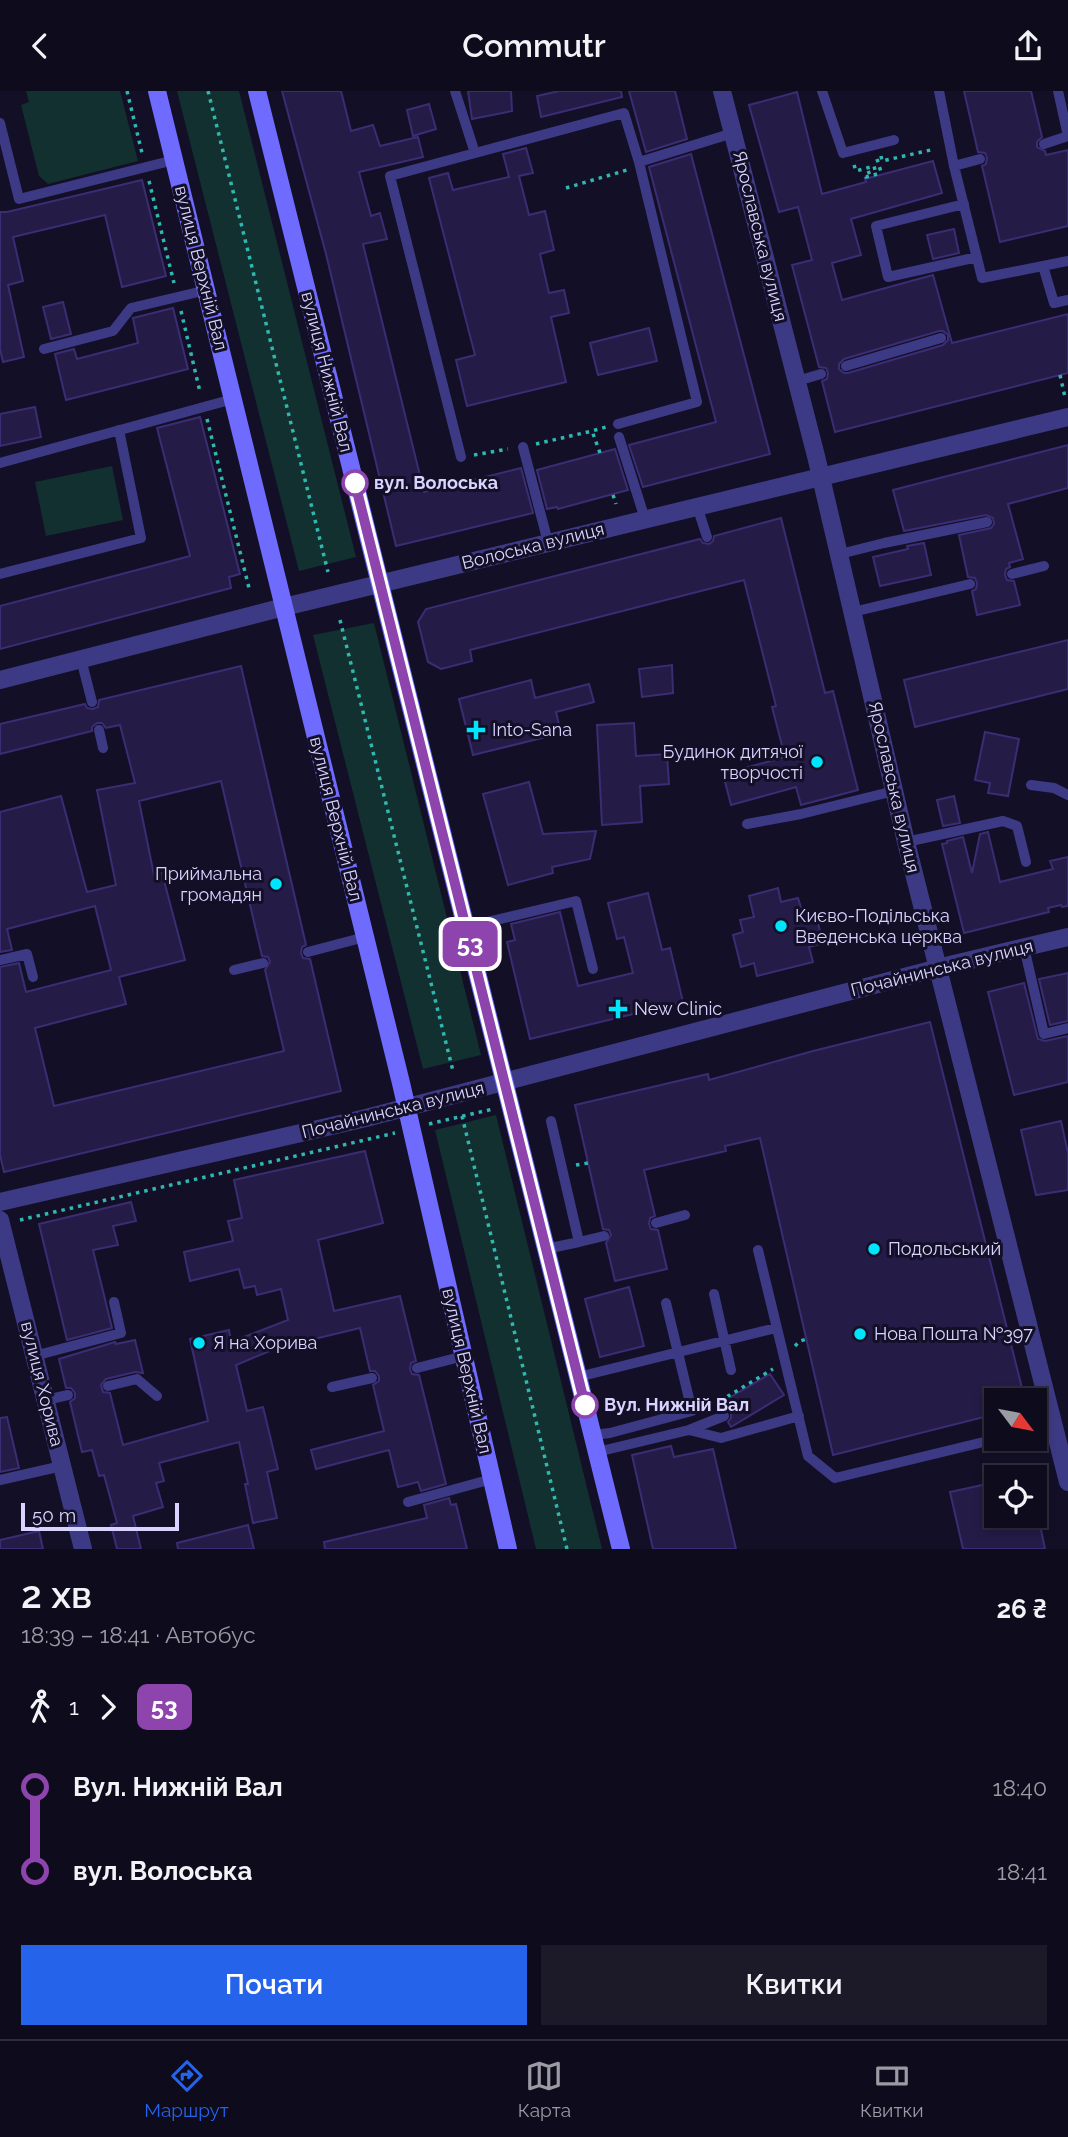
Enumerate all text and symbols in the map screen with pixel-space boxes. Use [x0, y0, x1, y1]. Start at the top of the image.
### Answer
icon: back [21, 27, 59, 65]
text: Commutr [462, 27, 606, 64]
icon: share [1009, 27, 1047, 65]
street label: Ярославська вулиця [729, 148, 792, 323]
street label: вулиця Верхній Вал [171, 183, 232, 352]
street label: вулиця Нижній Вал [297, 289, 358, 454]
marker: вул. Волоська [342, 470, 368, 496]
place label: вул. Волоська [374, 472, 498, 493]
street label: Волоська вулиця [459, 518, 606, 573]
street label: Ярославська вулиця [865, 699, 924, 875]
place label: Into-Sana [492, 719, 572, 740]
marker: Into-Sana [466, 720, 486, 740]
street label: вулиця Верхній Вал [306, 734, 367, 903]
place label: Будинок дитячої творчості [662, 741, 803, 783]
marker: Будинок дитячої творчості [809, 754, 825, 770]
place label: Приймальна громадян [155, 863, 262, 905]
marker: Приймальна громадян [268, 876, 284, 892]
place label: Києво-Подільська Введенська церква [795, 905, 962, 947]
marker: Києво-Подільська Введенська церква [773, 918, 789, 934]
line badge: 53 [438, 921, 502, 967]
text: 53 [457, 929, 483, 958]
street label: Почайнинська вулиця [848, 935, 1035, 1000]
place label: New Clinic [634, 998, 722, 1019]
marker: New Clinic [608, 999, 628, 1019]
street label: Почайнинська вулиця [299, 1077, 486, 1142]
place label: Подольський [888, 1238, 1001, 1259]
marker: Подольський [866, 1241, 882, 1257]
street label: вулиця Верхній Вал [438, 1286, 497, 1456]
street label: вулиця Хорива [17, 1319, 68, 1449]
place label: Нова Пошта №397 [874, 1323, 1033, 1344]
marker: Нова Пошта №397 [852, 1326, 868, 1342]
place label: Я на Хорива [213, 1332, 317, 1353]
marker: Я на Хорива [191, 1335, 207, 1351]
north arrow [984, 1388, 1046, 1451]
map controls [984, 1388, 1047, 1528]
marker: Вул. Нижній Вал [572, 1392, 598, 1418]
place label: Вул. Нижній Вал [604, 1394, 749, 1415]
button: locate [984, 1465, 1047, 1528]
scale bar [21, 1500, 178, 1532]
text: 50 m [32, 1504, 76, 1526]
text: 2 хв [21, 1572, 92, 1617]
text: 26 ₴ [996, 1594, 1047, 1624]
text: 18:39 – 18:41 · Автобус [21, 1621, 256, 1648]
icon: walk [21, 1688, 59, 1726]
icon: forward [89, 1688, 127, 1726]
text: 53 [151, 1692, 178, 1721]
text: 1 [69, 1693, 79, 1720]
text: Вул. Нижній Вал [73, 1772, 283, 1802]
text: 18:40 [993, 1774, 1047, 1801]
text: вул. Волоська [73, 1856, 252, 1886]
text: 18:41 [997, 1858, 1047, 1885]
button: Почати [21, 1945, 527, 2025]
button: Квитки [541, 1945, 1047, 2025]
tab: Маршрут [144, 2057, 229, 2121]
tab: Карта [518, 2057, 571, 2121]
tab: Квитки [860, 2057, 924, 2121]

